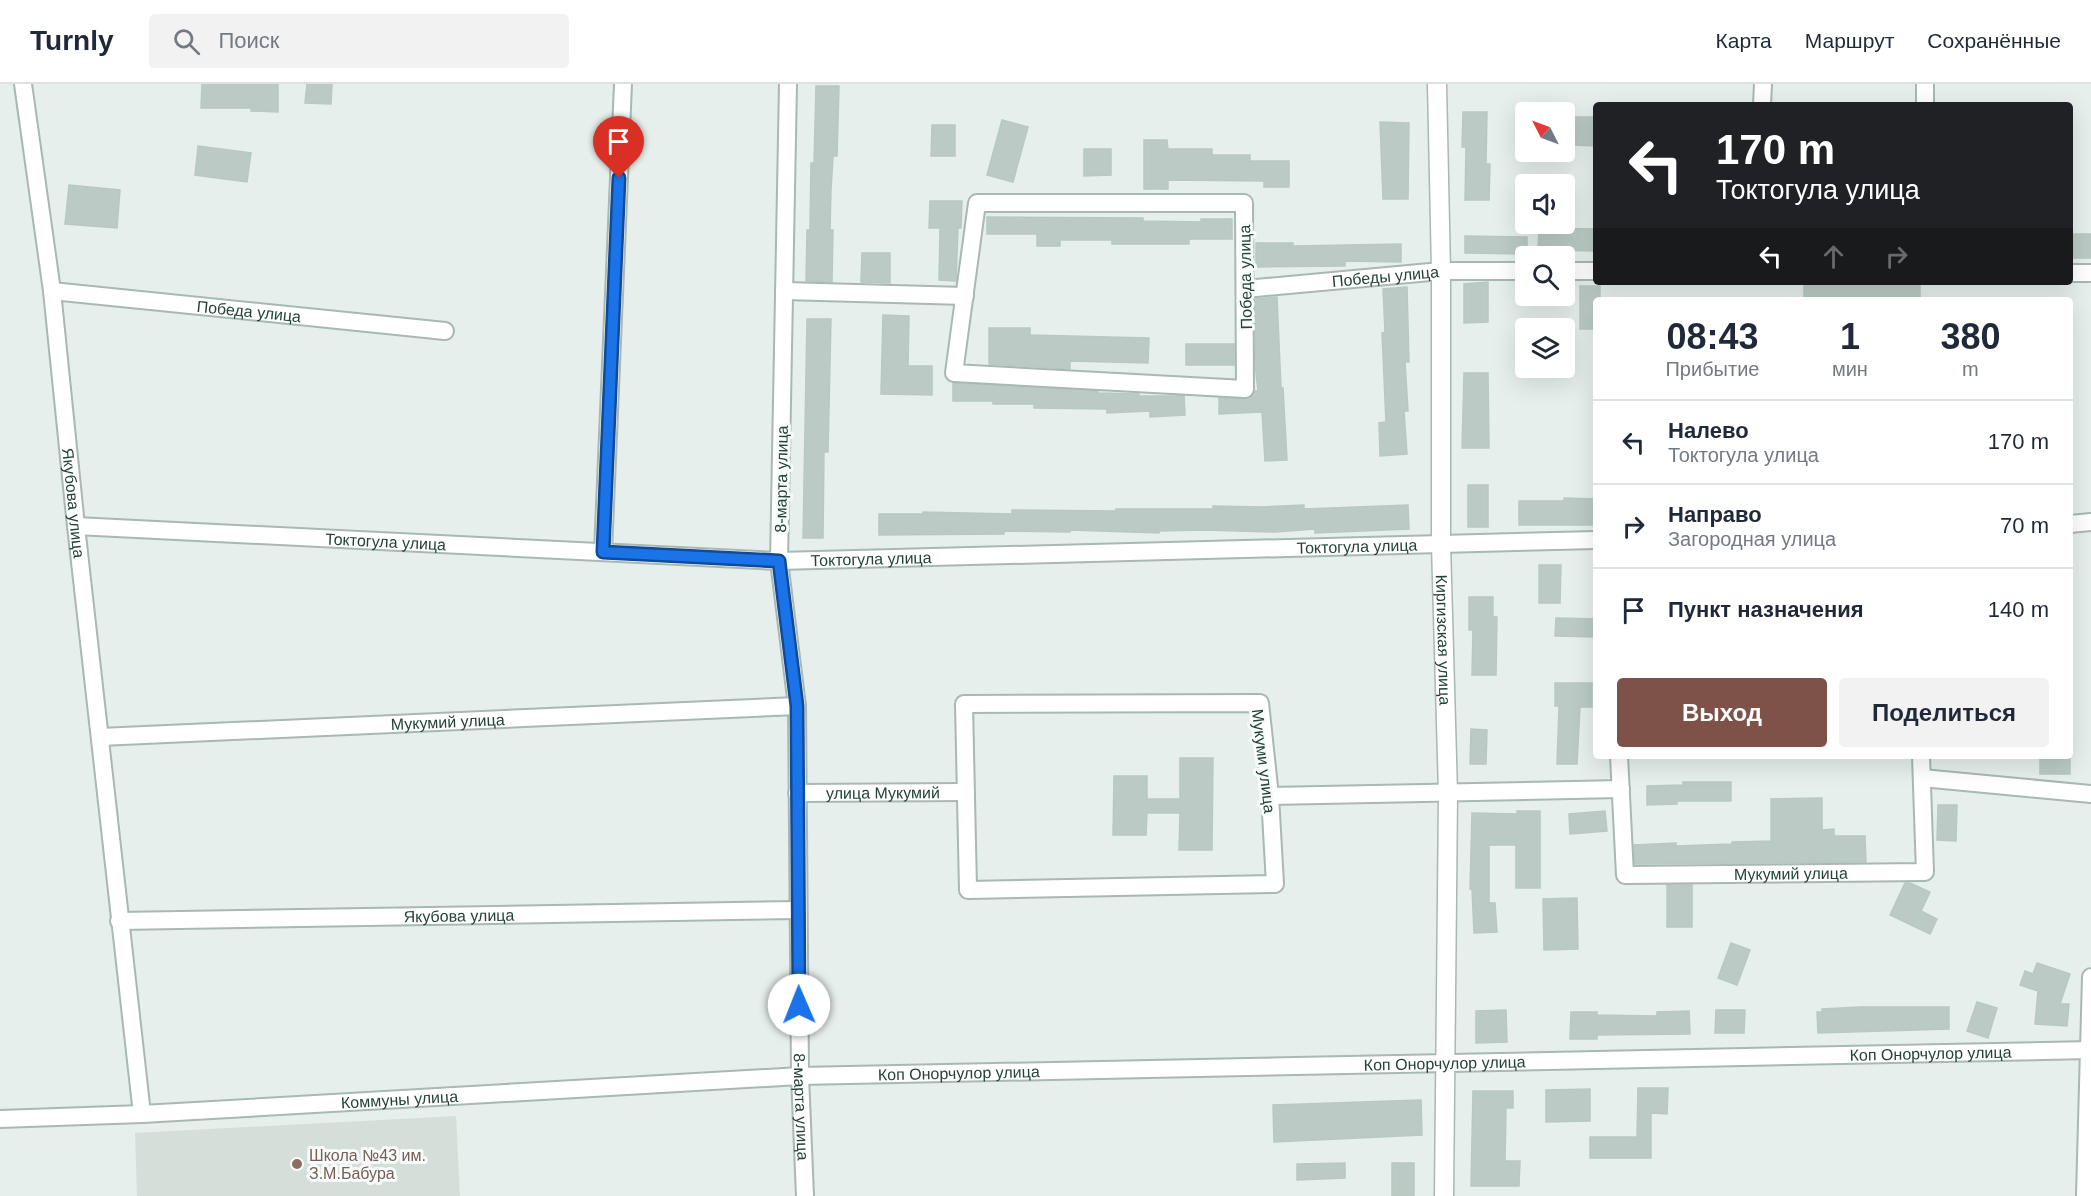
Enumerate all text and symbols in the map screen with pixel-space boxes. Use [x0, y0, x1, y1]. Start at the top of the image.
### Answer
search box [149, 14, 569, 68]
text: Turnly [30, 25, 113, 56]
icon: search [170, 25, 203, 58]
text: Поиск [218, 28, 279, 53]
text: Карта [1716, 29, 1772, 52]
text: Маршрут [1805, 29, 1894, 52]
text: Сохранённые [1927, 29, 2061, 52]
north arrow [1515, 102, 1575, 162]
map controls [1515, 102, 1575, 378]
pin [593, 116, 644, 178]
icon: arrive [602, 125, 635, 158]
icon: left [1617, 126, 1695, 204]
text: 170 m [1716, 126, 1835, 173]
button: sound [1515, 174, 1575, 234]
text: Токтогула улица [1716, 175, 1920, 205]
street label: Победа улица [1236, 224, 1255, 329]
icon: left [1754, 240, 1787, 273]
icon: ahead [1817, 240, 1850, 273]
icon: right [1880, 240, 1913, 273]
button: search [1515, 246, 1575, 306]
street label: Победы улица [1331, 263, 1440, 290]
street label: Победа улица [196, 298, 302, 325]
text: 08:43 [1666, 316, 1759, 357]
text: 1 [1840, 316, 1860, 357]
text: 380 [1940, 316, 2000, 357]
button: layers [1515, 318, 1575, 378]
text: Прибытие [1665, 358, 1759, 380]
text: мин [1832, 358, 1868, 380]
text: m [1962, 358, 1979, 380]
text: Налево [1668, 418, 1749, 443]
street label: 8-марта улица [772, 425, 791, 533]
icon: left [1617, 426, 1650, 459]
text: 170 m [1988, 429, 2049, 454]
text: Токтогула улица [1668, 444, 1819, 466]
street label: Якубова улица [59, 447, 88, 559]
text: Направо [1668, 502, 1762, 527]
icon: right [1617, 510, 1650, 543]
text: 70 m [2000, 513, 2049, 538]
text: Загородная улица [1668, 528, 1836, 550]
street label: Токтогула улица [325, 530, 446, 553]
street label: Токтогула улица [1296, 537, 1418, 557]
street label: Токтогула улица [810, 549, 932, 569]
street label: Киргизская улица [1433, 574, 1454, 705]
icon: arrive [1617, 594, 1650, 627]
text: Пункт назначения [1668, 597, 1864, 622]
text: 140 m [1988, 597, 2049, 622]
button: Выход [1617, 678, 1827, 747]
button: Поделиться [1839, 678, 2049, 747]
street label: Мукуми улица [1249, 708, 1278, 814]
street label: Мукумий улица [390, 711, 505, 733]
street label: улица Мукумий [826, 784, 940, 802]
street label: Мукумий улица [1734, 865, 1848, 883]
street label: Якубова улица [403, 907, 515, 925]
position arrow [767, 973, 831, 1037]
street label: Коп Онорчулор улица [1849, 1044, 2012, 1064]
street label: 8-марта улица [791, 1053, 812, 1161]
street label: Коп Онорчулор улица [1364, 1053, 1526, 1074]
street label: Коп Онорчулор улица [878, 1063, 1040, 1083]
street label: Коммуны улица [341, 1088, 459, 1111]
place label: Школа №43 им. З.М.Бабура [309, 1147, 426, 1182]
marker: Школа №43 им. З.М.Бабура [290, 1157, 304, 1171]

